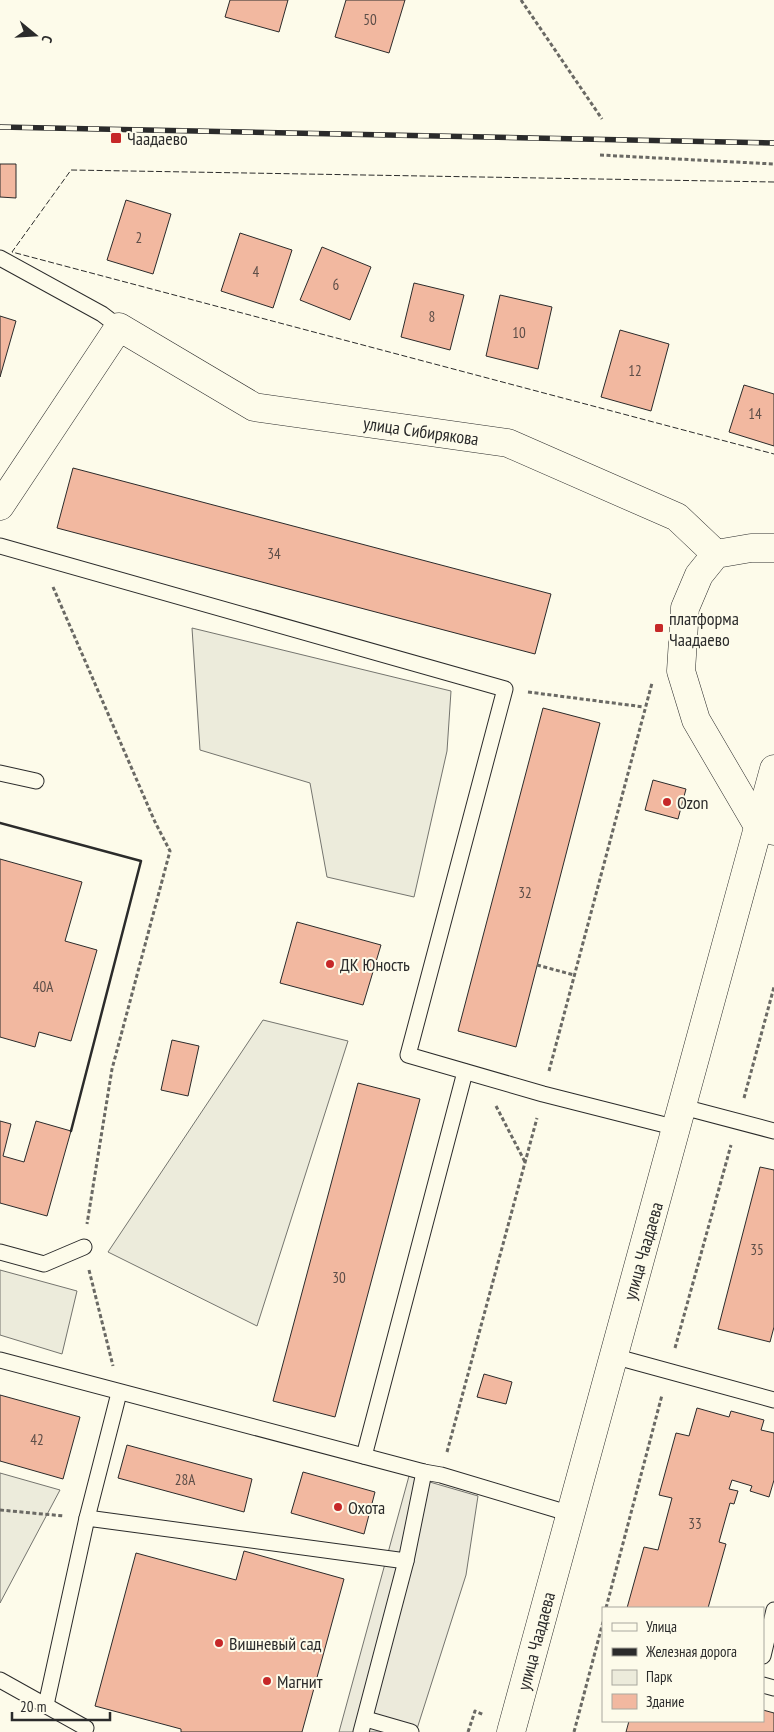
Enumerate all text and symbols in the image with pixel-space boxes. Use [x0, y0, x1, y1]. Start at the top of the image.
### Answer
north arrow [10, 10, 60, 60]
house number: 50 [363, 10, 377, 29]
text: С [38, 33, 57, 45]
place label: Чаадаево [127, 127, 188, 150]
marker: Чаадаево [109, 131, 123, 145]
house number: 2 [136, 228, 142, 247]
house number: 4 [253, 262, 260, 281]
house number: 6 [333, 275, 340, 294]
house number: 8 [429, 307, 435, 326]
house number: 10 [512, 323, 526, 342]
house number: 12 [628, 361, 642, 380]
house number: 14 [748, 404, 762, 423]
street label: улица Сибирякова [362, 412, 480, 450]
house number: 34 [267, 544, 281, 563]
place label: платформа Чаадаево [669, 607, 739, 651]
marker: платформа Чаадаево [653, 622, 665, 634]
place label: Ozon [677, 791, 709, 814]
marker: Ozon [661, 796, 673, 808]
house number: 32 [518, 883, 532, 902]
place label: ДК Юность [340, 953, 410, 976]
marker: ДК Юность [324, 958, 336, 970]
house number: 40А [33, 977, 54, 996]
street label: улица Чаадаева [618, 1199, 668, 1303]
house number: 35 [750, 1240, 764, 1259]
house number: 30 [332, 1268, 346, 1287]
house number: 42 [30, 1430, 44, 1449]
house number: 28А [175, 1470, 196, 1489]
place label: Охота [348, 1496, 385, 1519]
marker: Охота [332, 1501, 344, 1513]
house number: 33 [688, 1514, 702, 1533]
street label: улица Чаадаева [512, 1589, 560, 1693]
legend [602, 1607, 764, 1722]
text: Улица [646, 1617, 677, 1636]
place label: Вишневый сад [229, 1632, 322, 1655]
marker: Вишневый сад [213, 1637, 225, 1649]
text: Железная дорога [645, 1642, 737, 1661]
text: Парк [646, 1667, 672, 1686]
place label: Магнит [277, 1670, 323, 1693]
marker: Магнит [261, 1675, 273, 1687]
scale bar [12, 1690, 110, 1722]
text: Здание [646, 1692, 684, 1711]
text: 20 m [20, 1697, 46, 1716]

